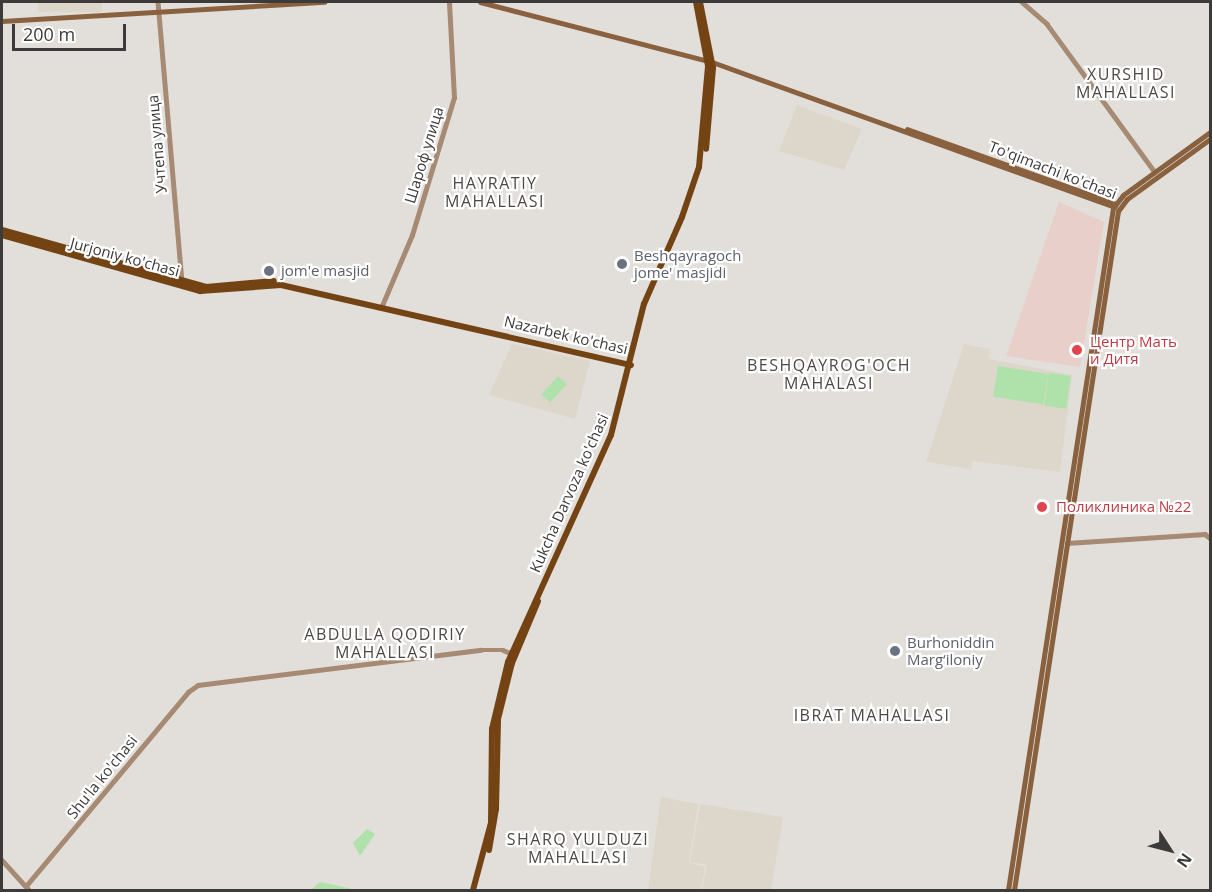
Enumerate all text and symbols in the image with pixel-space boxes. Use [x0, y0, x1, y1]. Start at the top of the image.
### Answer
scale bar [15, 12, 129, 50]
text: 200 m [23, 22, 75, 46]
district label: XURSHID MAHALLASI [1076, 64, 1176, 102]
street label: Учтепа улица [144, 94, 170, 194]
street label: Шароф улица [401, 105, 447, 205]
street label: To'qimachi ko'chasi [986, 137, 1120, 203]
district label: HAYRATIY MAHALLASI [445, 173, 545, 211]
street label: Jurjoniy ko'chasi [68, 234, 182, 280]
place label: Beshqayragoch jome' masjidi [634, 246, 742, 281]
marker: Beshqayragoch jome' masjidi [615, 257, 629, 271]
place label: jom'e masjid [281, 262, 369, 280]
marker: jom'e masjid [262, 264, 276, 278]
street label: Nazarbek ko'chasi [502, 312, 630, 358]
place label: Центр Мать и Дитя [1090, 332, 1177, 367]
marker: Центр Мать и Дитя [1068, 341, 1086, 359]
district label: BESHQAYROG'OCH MAHALASI [747, 355, 911, 393]
street label: Kukcha Darvoza ko'chasi [526, 411, 612, 575]
marker: Поликлиника №22 [1033, 498, 1051, 516]
place label: Поликлиника №22 [1056, 498, 1191, 516]
district label: ABDULLA QODIRIY MAHALLASI [304, 624, 466, 662]
place label: Burhoniddin Marg‘iloniy [907, 633, 995, 668]
marker: Burhoniddin Marg‘iloniy [888, 644, 902, 658]
district label: IBRAT MAHALLASI [794, 705, 950, 725]
street label: Shu'la ko'chasi [63, 732, 141, 822]
north arrow [1140, 820, 1200, 880]
district label: SHARQ YULDUZI MAHALLASI [507, 829, 649, 867]
text: N [1172, 849, 1197, 872]

